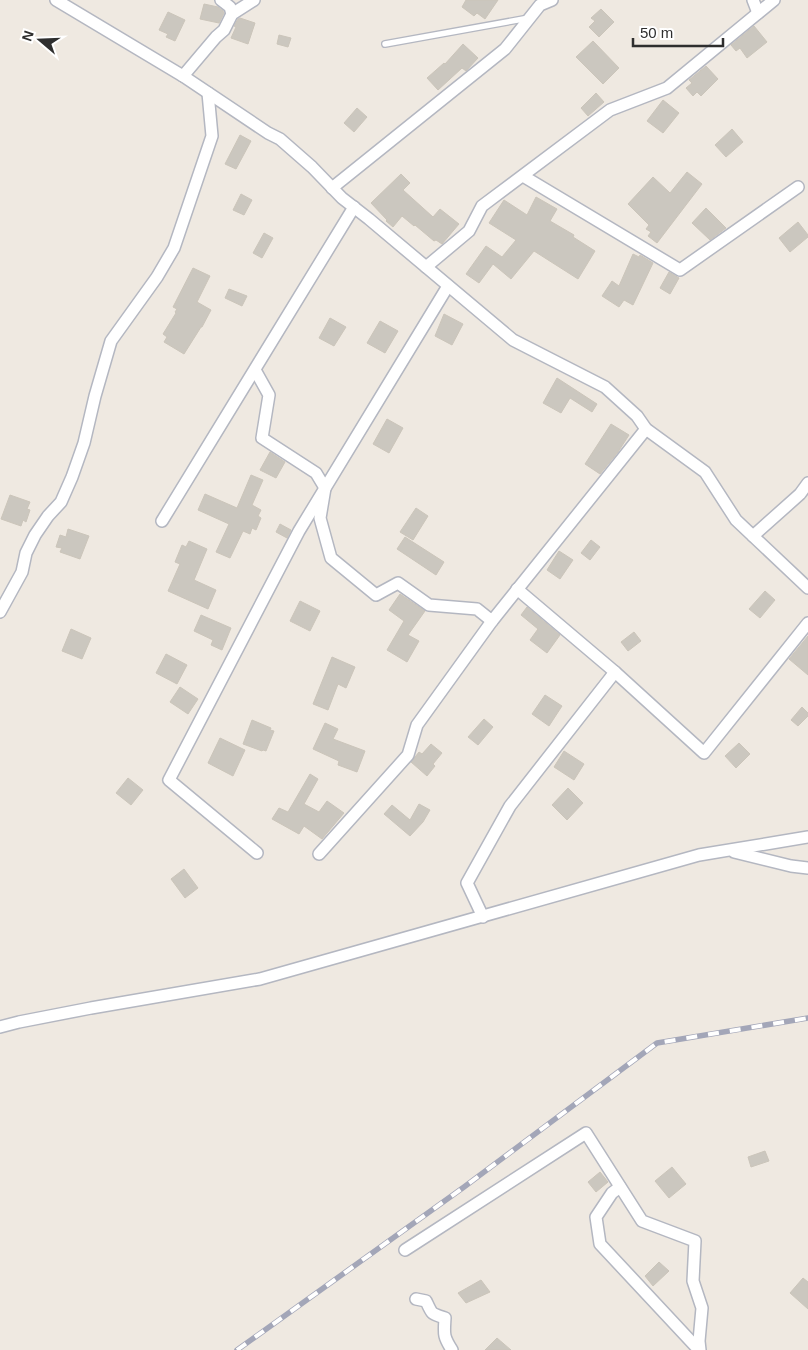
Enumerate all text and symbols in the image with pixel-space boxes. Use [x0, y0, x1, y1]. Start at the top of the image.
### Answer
north arrow [15, 15, 65, 65]
scale bar [633, 15, 723, 47]
text: 50 m [640, 24, 673, 41]
text: N [18, 28, 37, 43]

